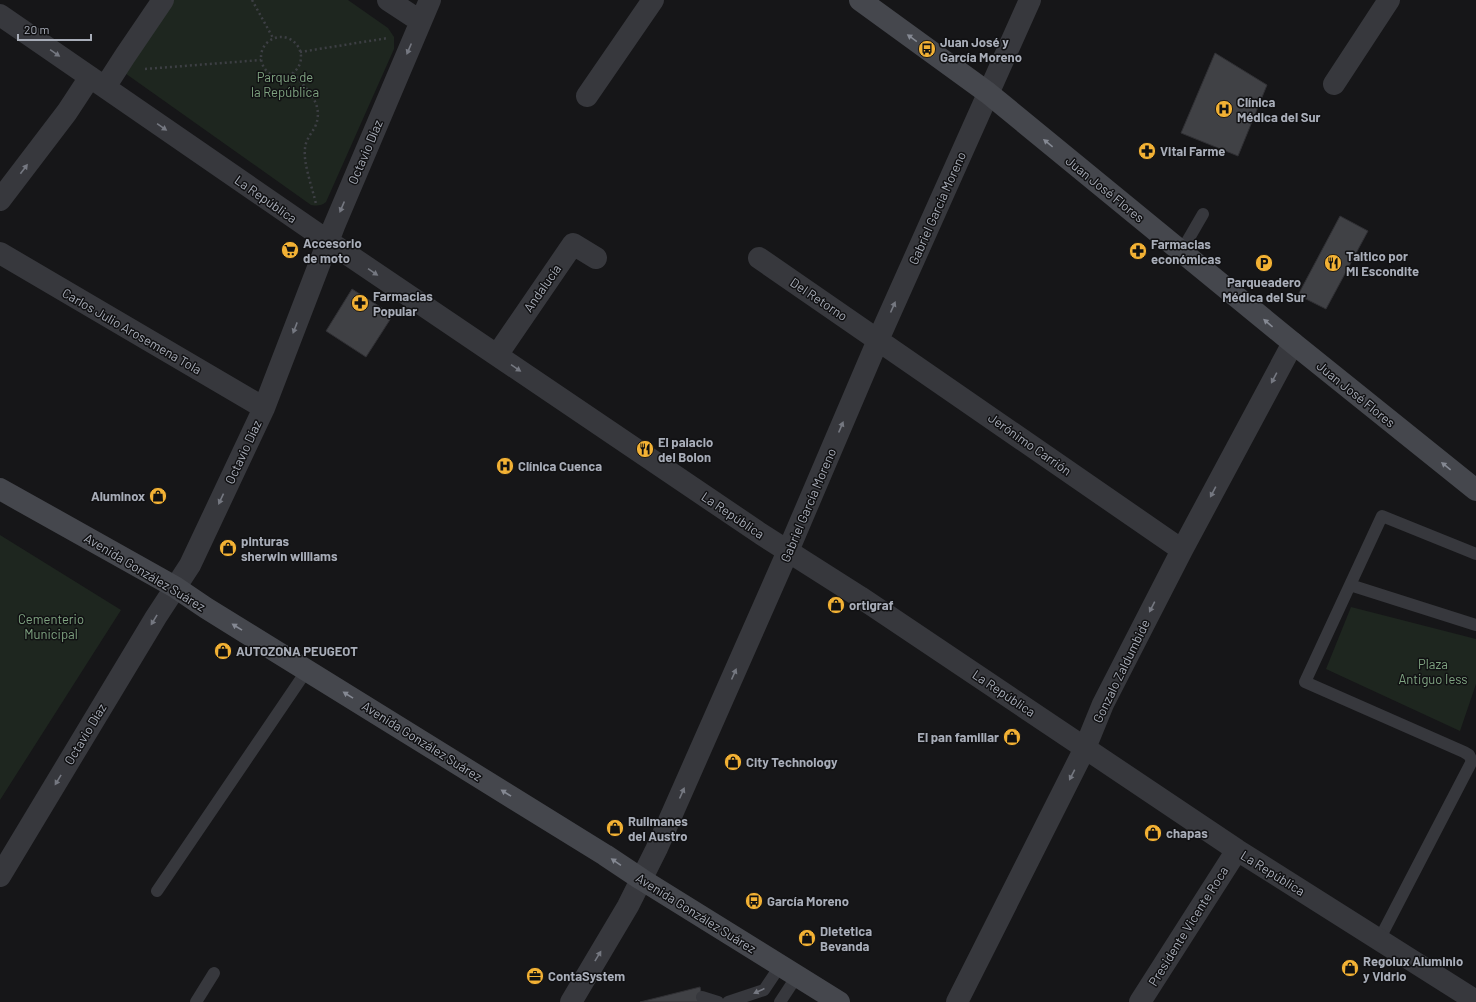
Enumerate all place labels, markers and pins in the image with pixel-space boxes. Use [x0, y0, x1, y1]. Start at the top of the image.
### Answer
place label: Juan José y García Moreno [940, 34, 1022, 65]
bus stop icon: Juan José y García Moreno [917, 39, 937, 59]
place label: Clínica Médica del Sur [1237, 94, 1321, 125]
hospital icon: Clínica Médica del Sur [1214, 99, 1234, 119]
pharmacy icon: Vital Farme [1137, 141, 1157, 161]
place label: Vital Farme [1160, 143, 1225, 159]
place label: Accesorio de moto [303, 235, 362, 266]
place label: Farmacias económicas [1151, 236, 1221, 267]
supermarket icon: Accesorio de moto [280, 240, 300, 260]
pharmacy icon: Farmacias económicas [1128, 241, 1148, 261]
place label: Taitico por Mi Escondite [1346, 248, 1419, 279]
parking icon: Parqueadero Médica del Sur [1254, 253, 1274, 273]
restaurant icon: Taitico por Mi Escondite [1323, 253, 1343, 273]
place label: Parqueadero Médica del Sur [1222, 274, 1306, 305]
place label: Farmacias Popular [373, 288, 433, 319]
pharmacy icon: Farmacias Popular [350, 293, 370, 313]
place label: El palacio del Bolon [658, 434, 713, 465]
restaurant icon: El palacio del Bolon [635, 439, 655, 459]
hospital icon: Clínica Cuenca [495, 456, 515, 476]
place label: Clínica Cuenca [518, 458, 602, 474]
shop icon: Aluminox [148, 486, 168, 506]
place label: Aluminox [91, 488, 145, 504]
place label: pinturas sherwin williams [241, 533, 338, 564]
shop icon: pinturas sherwin williams [218, 538, 238, 558]
shop icon: ortigraf [826, 595, 846, 615]
place label: ortigraf [849, 597, 893, 613]
shop icon: AUTOZONA PEUGEOT [213, 641, 233, 661]
place label: AUTOZONA PEUGEOT [236, 643, 358, 659]
shop icon: El pan familiar [1002, 727, 1022, 747]
place label: El pan familiar [917, 729, 999, 745]
shop icon: City Technology [723, 752, 743, 772]
place label: City Technology [746, 754, 838, 770]
place label: Rulimanes del Austro [628, 813, 688, 844]
shop icon: Rulimanes del Austro [605, 818, 625, 838]
shop icon: chapas [1143, 823, 1163, 843]
place label: chapas [1166, 825, 1208, 841]
bus stop icon: García Moreno [744, 891, 764, 911]
place label: García Moreno [767, 893, 849, 909]
place label: Dietetica Bevanda [820, 923, 872, 954]
shop icon: Dietetica Bevanda [797, 928, 817, 948]
place label: Regolux Aluminio y Vidrio [1363, 953, 1463, 984]
shop icon: Regolux Aluminio y Vidrio [1340, 958, 1360, 978]
office icon: ContaSystem [525, 966, 545, 986]
place label: ContaSystem [548, 968, 625, 984]

